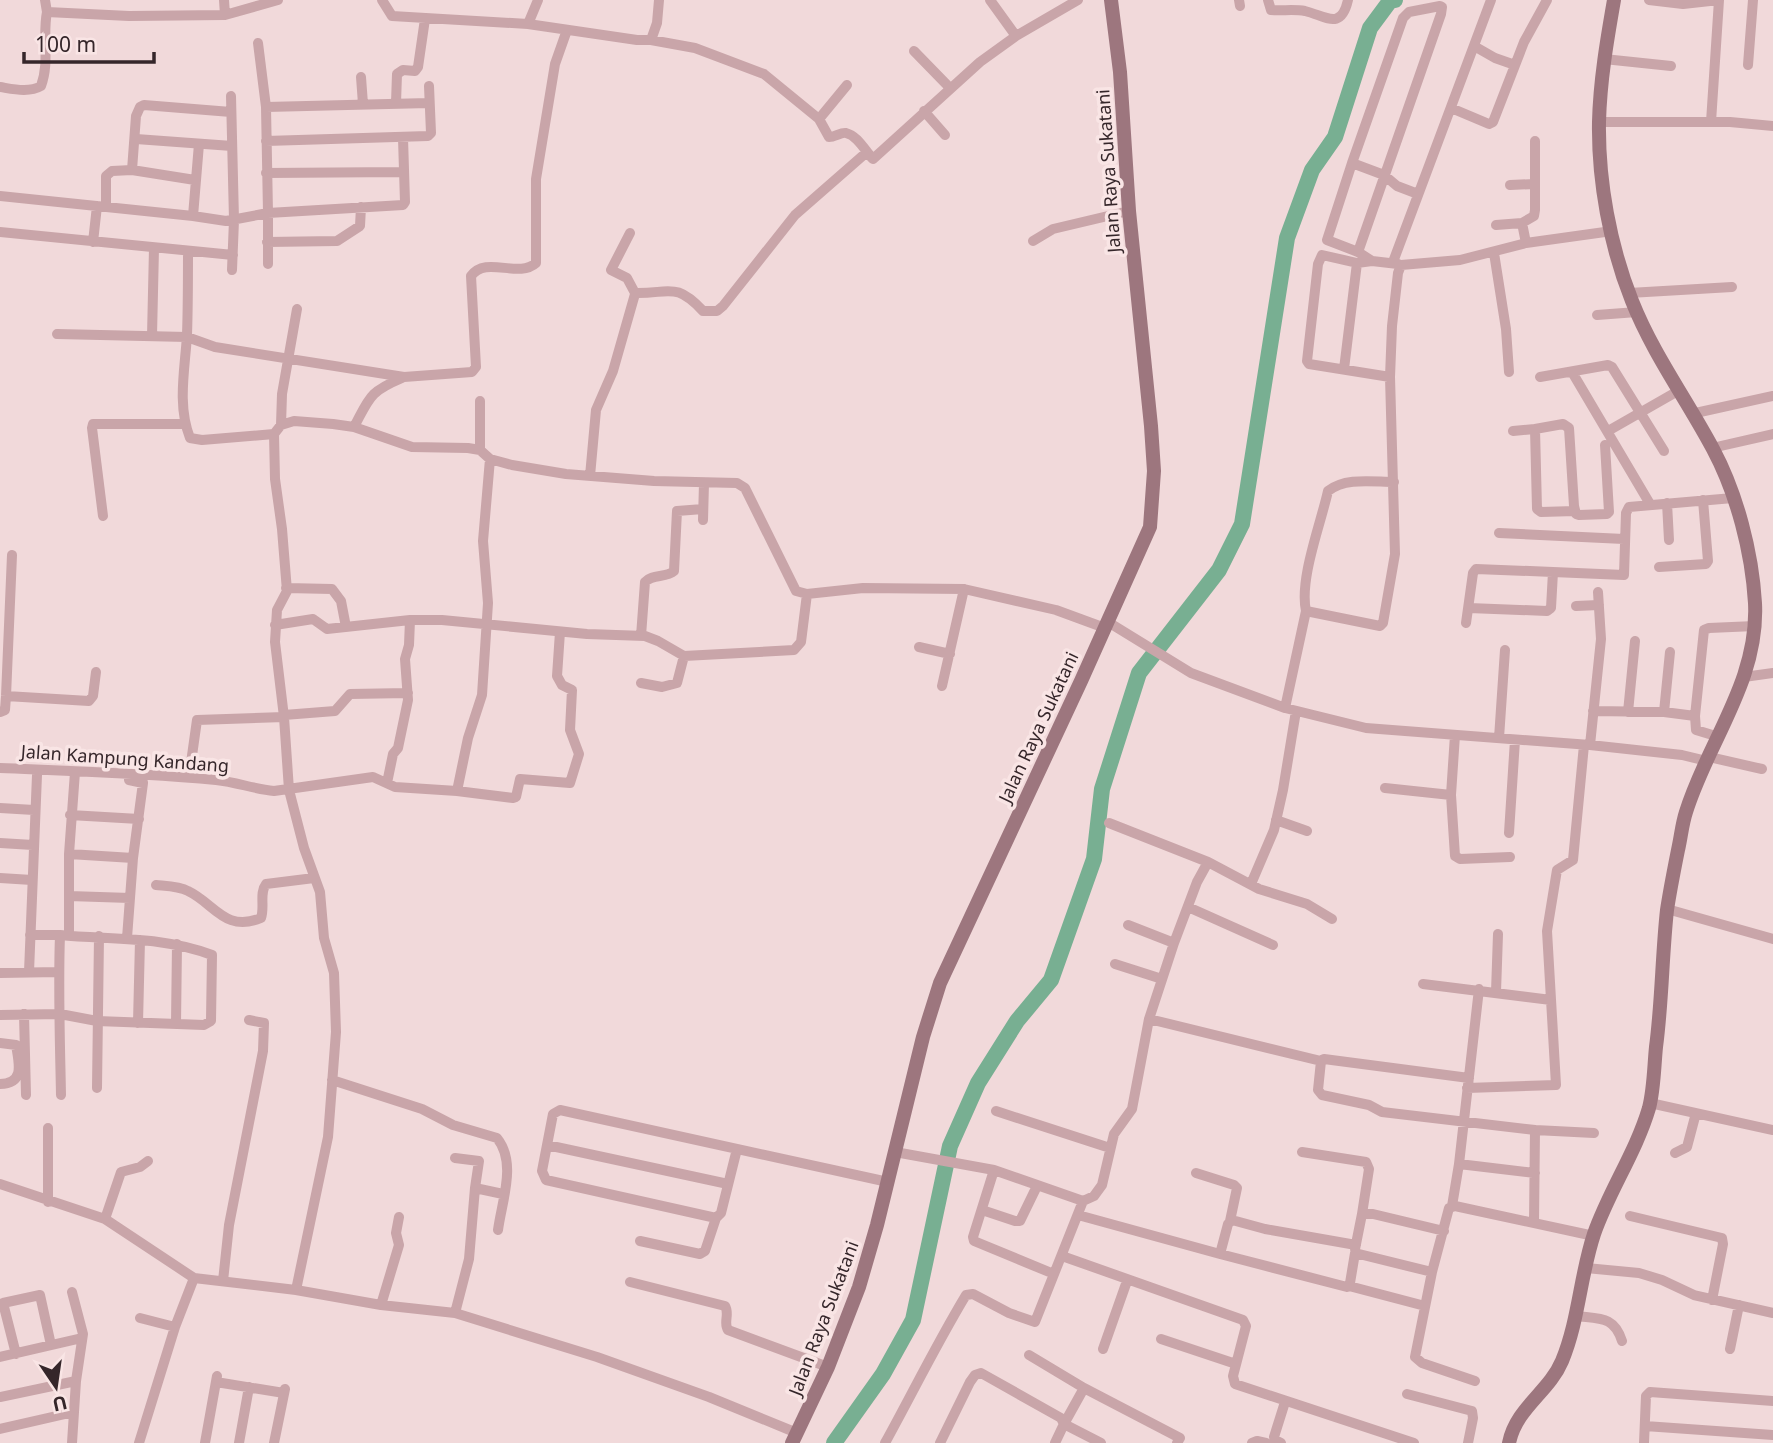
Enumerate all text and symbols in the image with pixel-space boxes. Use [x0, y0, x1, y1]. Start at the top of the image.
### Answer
scale bar [24, 21, 154, 65]
text: 100 m [35, 30, 96, 58]
street label: Jalan Raya Sukatani [1090, 88, 1126, 256]
street label: Jalan Raya Sukatani [992, 648, 1084, 808]
street label: Jalan Kampung Kandang [18, 739, 230, 777]
street label: Jalan Raya Sukatani [782, 1237, 864, 1401]
north arrow [21, 1352, 91, 1422]
text: U [50, 1389, 70, 1418]

